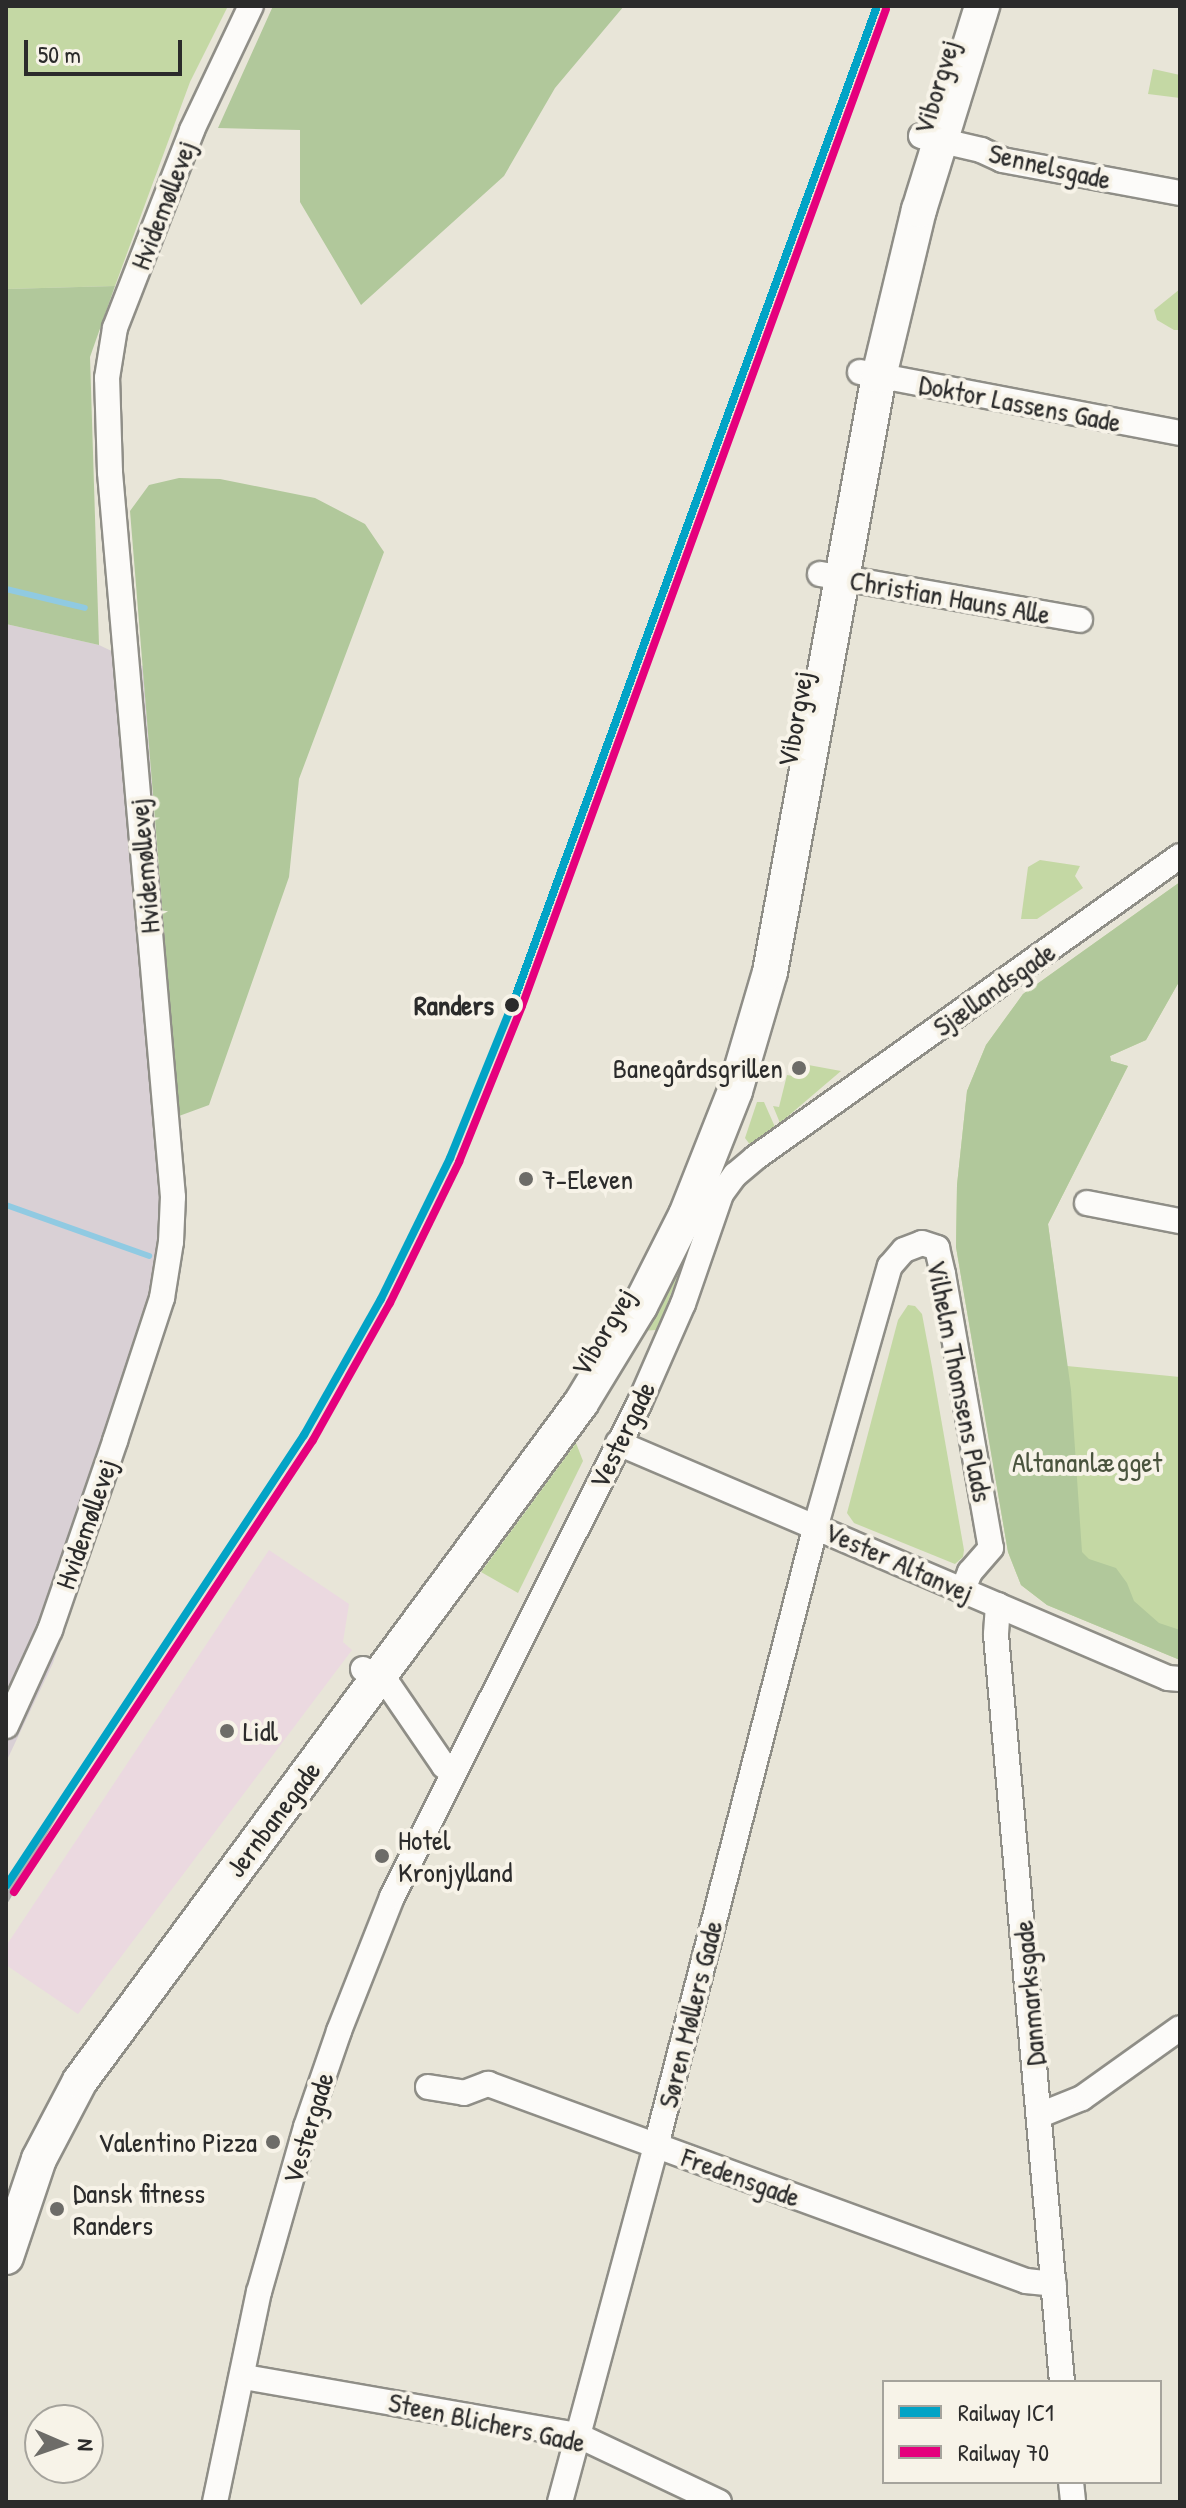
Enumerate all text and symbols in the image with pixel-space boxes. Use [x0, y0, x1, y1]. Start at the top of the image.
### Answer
scale bar [28, 24, 186, 74]
street label: Viborgvej [906, 36, 966, 138]
text: 50 m [38, 38, 81, 70]
street label: Hvidemøllevej [123, 136, 203, 274]
street label: Sennelsgade [986, 136, 1114, 196]
street label: Doktor Lassens Gade [916, 367, 1124, 439]
street label: Christian Hauns Alle [847, 563, 1053, 631]
street label: Viborgvej [770, 668, 820, 770]
street label: Hvidemøllevej [121, 797, 167, 935]
street label: Sjællandsgade [926, 935, 1062, 1043]
place label: Randers [414, 988, 494, 1022]
marker: Randers [501, 994, 523, 1016]
place label: Banegårdsgrillen [613, 1051, 783, 1085]
marker: Banegårdsgrillen [790, 1059, 808, 1077]
place label: 7-Eleven [542, 1162, 633, 1196]
marker: 7-Eleven [517, 1170, 535, 1188]
street label: Vilhelm Thomsens Plads [920, 1257, 1000, 1505]
street label: Viborgvej [564, 1282, 642, 1382]
street label: Vestergade [582, 1376, 662, 1494]
park label: Altananlægget [1012, 1445, 1162, 1479]
street label: Hvidemøllevej [48, 1454, 124, 1594]
street label: Vester Altanvej [820, 1514, 978, 1610]
place label: Lidl [243, 1714, 278, 1748]
marker: Lidl [218, 1722, 236, 1740]
street label: Jernbanegade [218, 1754, 328, 1884]
place label: Hotel Kronjylland [398, 1823, 512, 1889]
marker: Hotel Kronjylland [373, 1847, 391, 1865]
street label: Søren Møllers Gade [651, 1917, 729, 2111]
street label: Danmarksgade [1006, 1919, 1052, 2067]
street label: Vestergade [275, 2068, 341, 2188]
place label: Valentino Pizza [98, 2125, 257, 2159]
marker: Valentino Pizza [264, 2133, 282, 2151]
street label: Fredensgade [677, 2140, 805, 2214]
place label: Dansk fitness Randers [73, 2176, 205, 2242]
marker: Dansk fitness Randers [48, 2200, 66, 2218]
legend [882, 2380, 1162, 2484]
street label: Steen Blichers Gade [386, 2385, 588, 2459]
text: Railway IC1 [958, 2396, 1054, 2428]
north arrow [24, 2404, 104, 2484]
text: Railway 70 [958, 2436, 1049, 2468]
text: N [71, 2438, 101, 2451]

